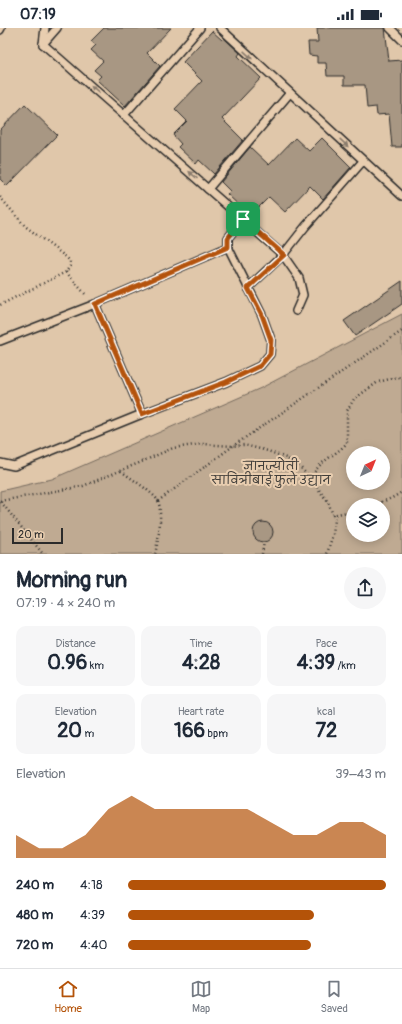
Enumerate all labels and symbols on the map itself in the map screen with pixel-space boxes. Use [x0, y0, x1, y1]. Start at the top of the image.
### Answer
one-way arrow [243, 50, 253, 59]
one-way arrow [89, 85, 100, 94]
one-way arrow [339, 138, 348, 147]
one-way arrow [188, 171, 197, 180]
pin [226, 202, 260, 236]
north arrow [346, 446, 390, 490]
park label: ज्ञानज्योती सावित्रीबाई फुले उद्यान [210, 457, 332, 488]
scale bar [12, 526, 63, 545]

